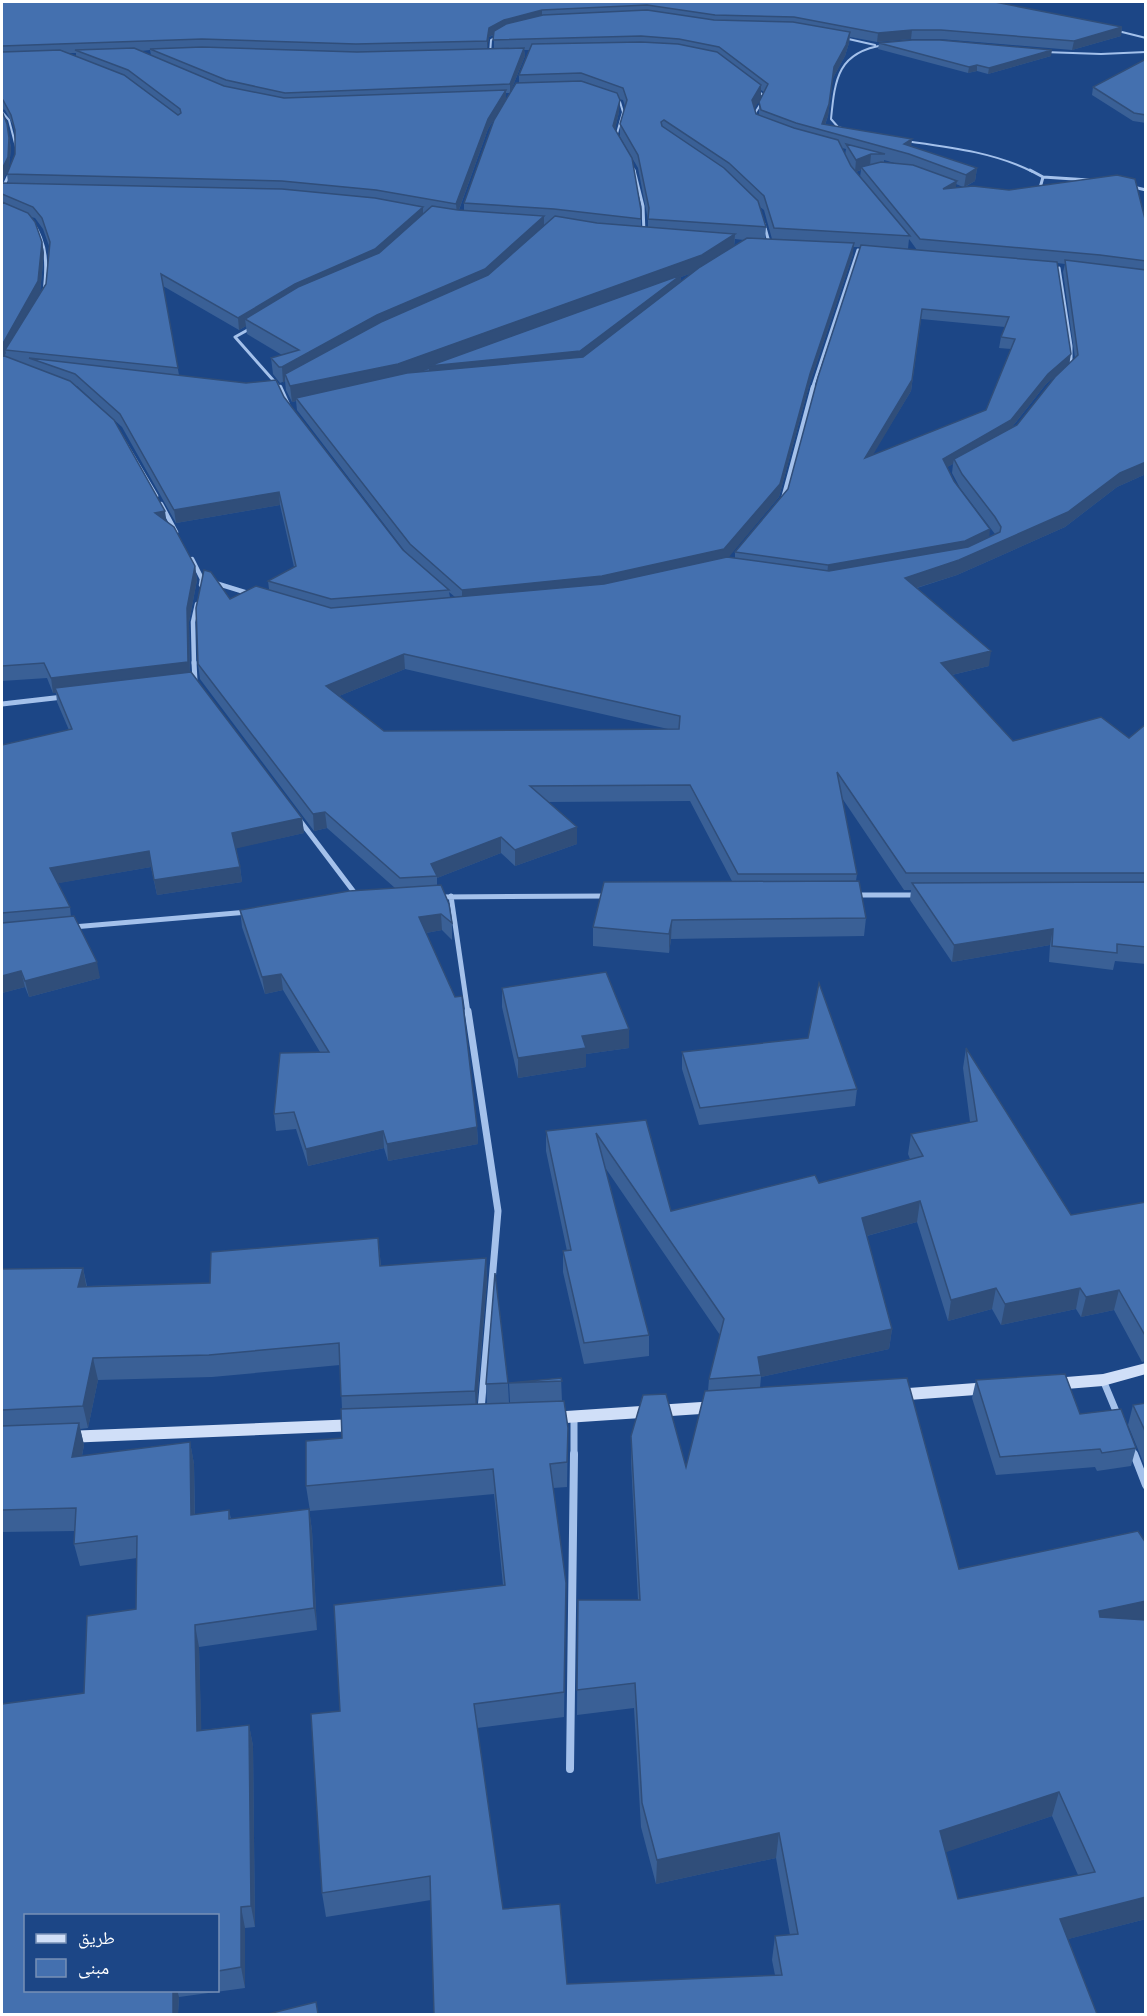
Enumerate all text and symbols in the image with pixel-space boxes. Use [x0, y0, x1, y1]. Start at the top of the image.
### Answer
legend [24, 1914, 219, 1992]
text: طريق [78, 1927, 115, 1949]
text: مبنى [78, 1957, 109, 1979]

